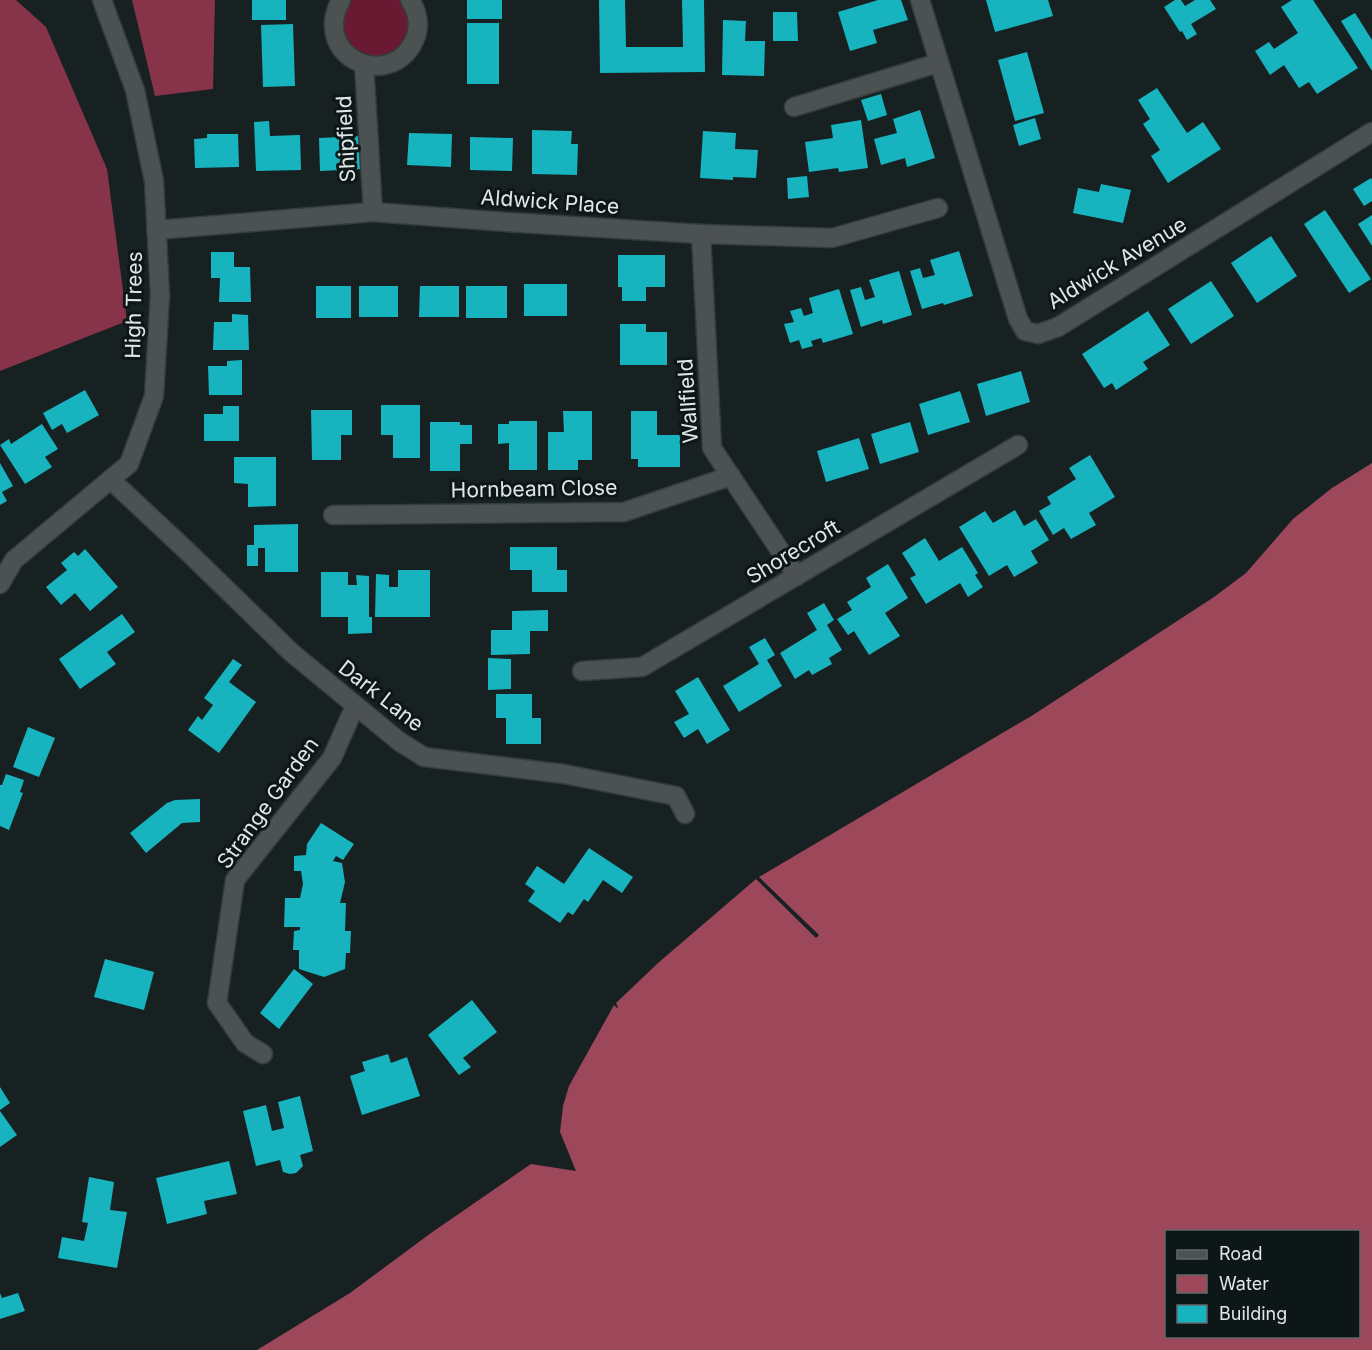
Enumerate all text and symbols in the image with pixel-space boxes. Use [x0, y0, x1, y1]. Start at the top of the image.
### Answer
street label: Shipfield [331, 95, 360, 183]
street label: Aldwick Place [480, 184, 620, 219]
street label: Aldwick Avenue [1043, 211, 1191, 314]
street label: High Trees [120, 251, 147, 359]
street label: Wallfield [672, 358, 703, 444]
street label: Hornbeam Close [450, 475, 617, 502]
street label: Shorecroft [742, 514, 844, 589]
street label: Dark Lane [334, 655, 429, 737]
street label: Strange Garden [212, 732, 324, 873]
legend [1165, 1230, 1360, 1338]
text: Road [1219, 1243, 1262, 1264]
text: Water [1219, 1273, 1269, 1294]
text: Building [1219, 1303, 1287, 1324]

